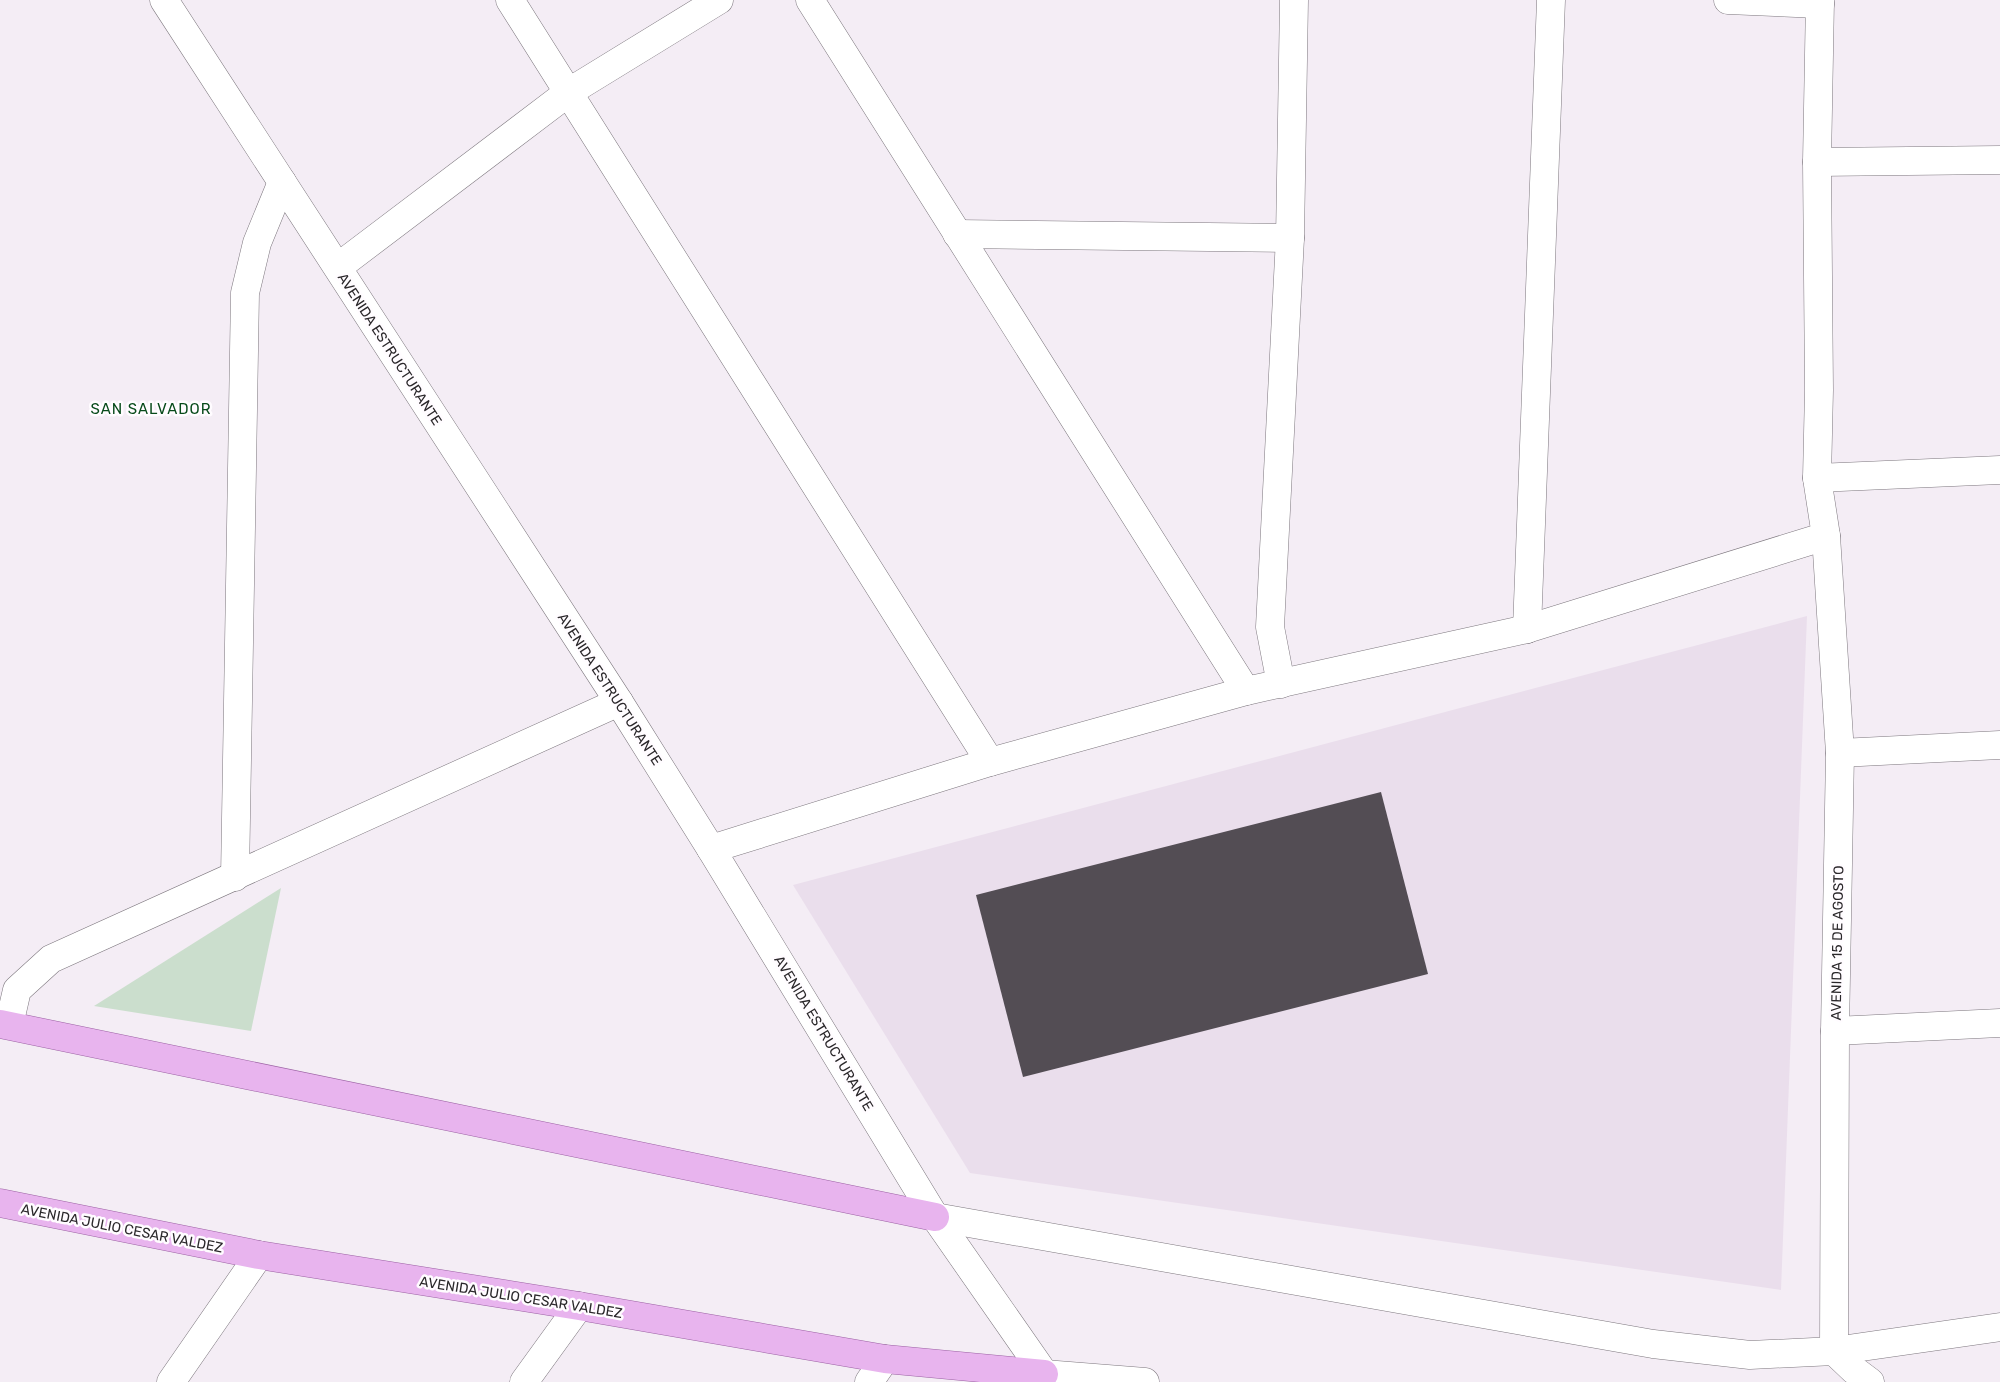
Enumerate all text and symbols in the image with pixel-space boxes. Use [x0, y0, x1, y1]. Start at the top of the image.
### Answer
street label: AVENIDA ESTRUCTURANTE [334, 270, 445, 429]
district label: SAN SALVADOR [90, 400, 212, 418]
street label: AVENIDA ESTRUCTURANTE [554, 610, 665, 769]
street label: AVENIDA 15 DE AGOSTO [1828, 865, 1847, 1021]
street label: AVENIDA ESTRUCTURANTE [770, 953, 877, 1114]
street label: AVENIDA JULIO CESAR VALDEZ [19, 1201, 224, 1256]
street label: AVENIDA JULIO CESAR VALDEZ [418, 1273, 624, 1322]

